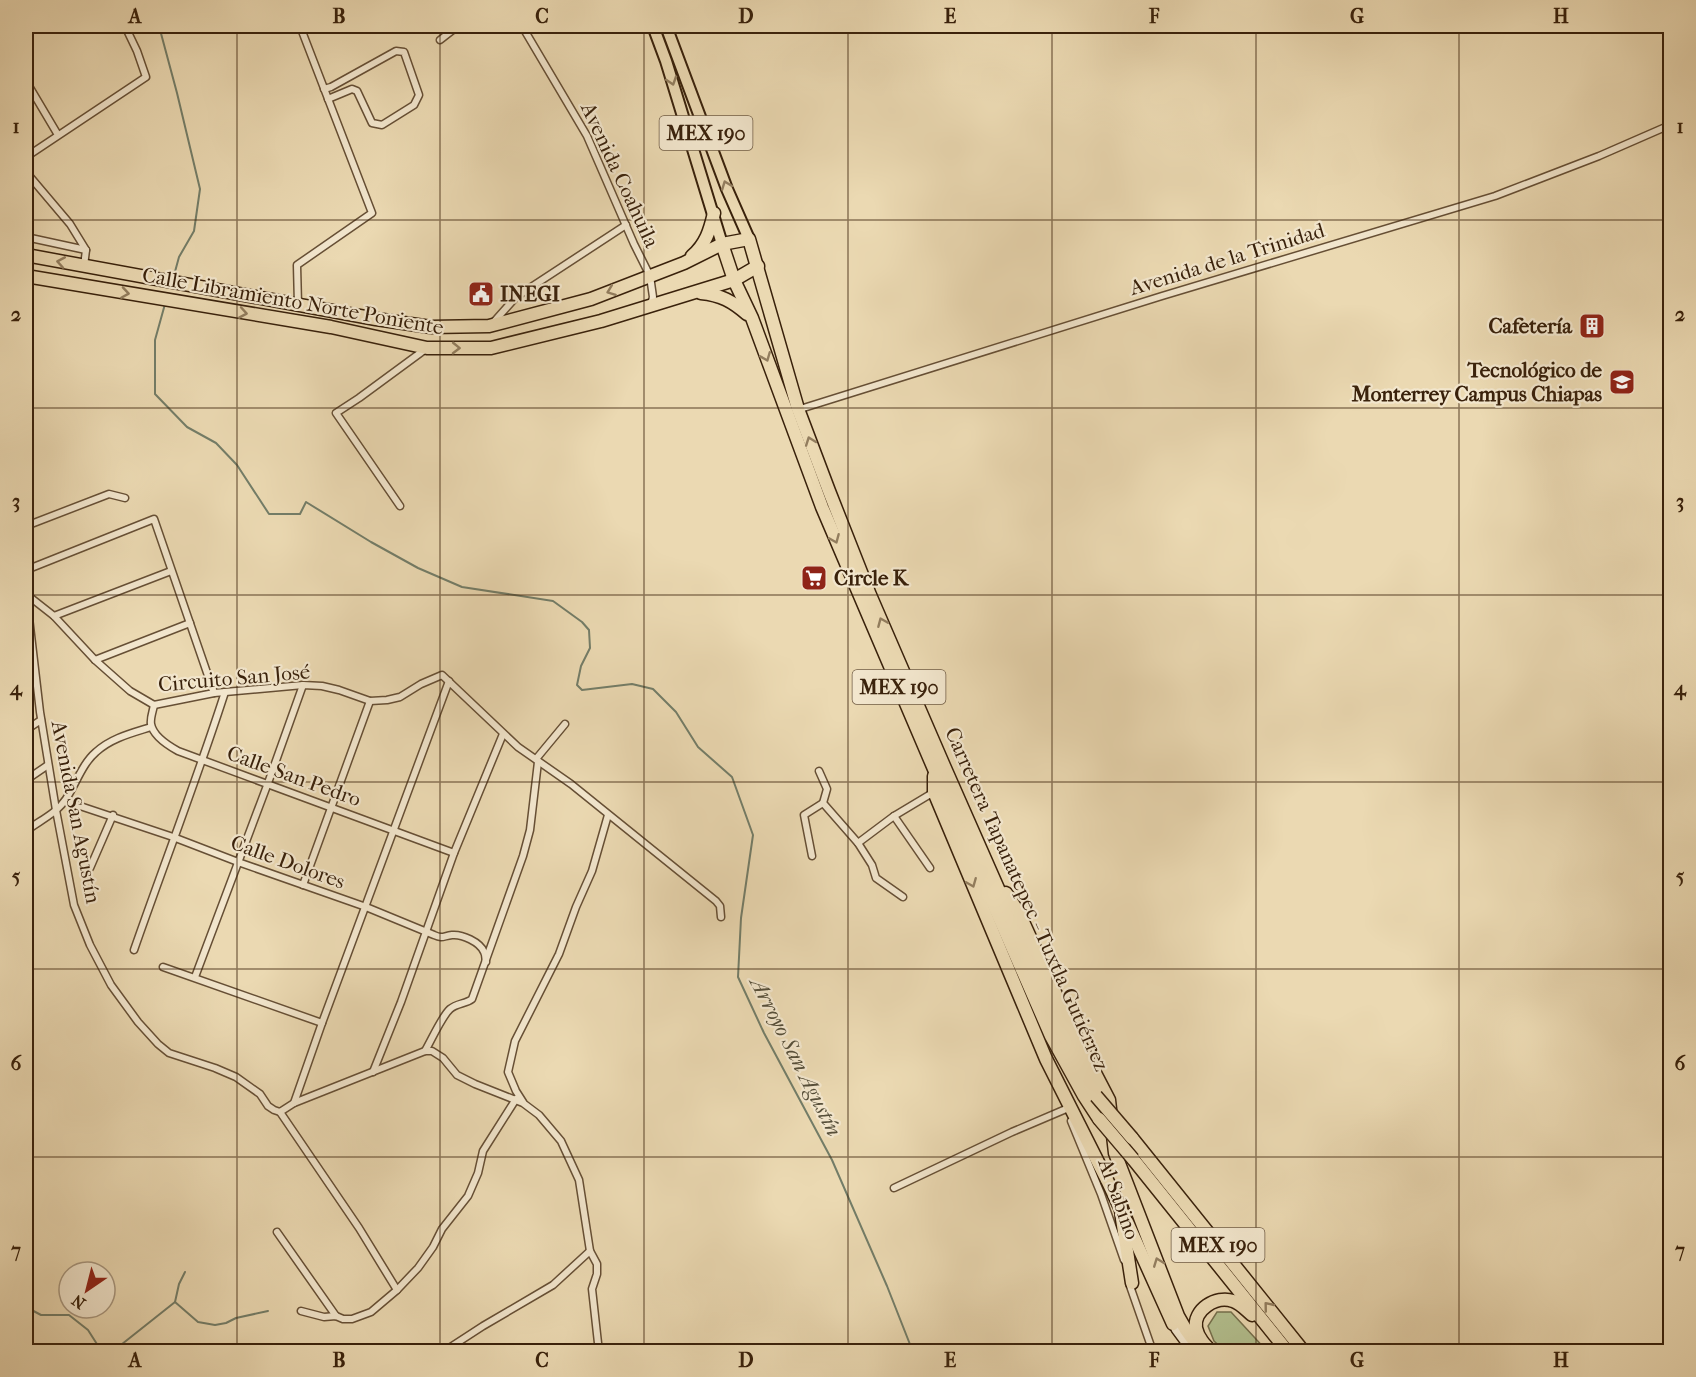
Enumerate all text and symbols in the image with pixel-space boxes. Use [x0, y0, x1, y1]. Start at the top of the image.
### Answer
text: A [127, 5, 143, 28]
text: B [332, 5, 346, 28]
text: C [535, 5, 549, 28]
text: D [738, 5, 754, 28]
text: E [944, 5, 956, 28]
text: F [1148, 5, 1160, 28]
text: G [1350, 5, 1364, 28]
text: H [1553, 5, 1569, 28]
one-way arrow [665, 75, 677, 86]
street label: Avenida Coahuila [575, 98, 664, 252]
text: 1 [12, 115, 20, 138]
text: 1 [1676, 115, 1684, 138]
road number: MEX 190 [660, 116, 752, 150]
one-way arrow [721, 181, 733, 192]
street label: Avenida de la Trinidad [1126, 218, 1328, 300]
one-way arrow [56, 256, 66, 269]
street label: Calle Libramiento Norte Poniente [140, 263, 446, 339]
public building icon: INEGI [466, 279, 496, 309]
place label: INEGI [500, 282, 561, 306]
one-way arrow [606, 284, 617, 297]
one-way arrow [120, 286, 129, 298]
text: 2 [11, 303, 21, 326]
text: 2 [1675, 303, 1685, 326]
one-way arrow [238, 306, 248, 318]
building icon: Cafetería [1577, 311, 1607, 341]
place label: Cafetería [1488, 314, 1573, 338]
one-way arrow [451, 342, 460, 354]
one-way arrow [759, 351, 771, 362]
place label: Tecnológico de Monterrey Campus Chiapas [1351, 358, 1603, 406]
school or university icon: Tecnológico de Monterrey Campus Chiapas [1607, 367, 1637, 397]
one-way arrow [805, 436, 818, 447]
text: 3 [12, 490, 20, 513]
text: 3 [1676, 490, 1684, 513]
one-way arrow [828, 533, 840, 544]
supermarket icon: Circle K [799, 563, 829, 593]
place label: Circle K [834, 566, 910, 590]
one-way arrow [877, 618, 889, 629]
street label: Circuito San José [157, 659, 311, 697]
road number: MEX 190 [852, 670, 946, 704]
text: 4 [9, 677, 23, 701]
text: 4 [1673, 677, 1687, 701]
street label: Avenida San Agustín [46, 718, 105, 905]
street label: Carretera Tapanatepec - Tuxtla Gutiérrez [940, 724, 1114, 1074]
street label: Calle San Pedro [224, 741, 364, 811]
street label: Calle Dolores [228, 830, 349, 894]
text: 5 [12, 865, 21, 888]
text: 5 [1676, 865, 1685, 888]
one-way arrow [965, 876, 977, 887]
water label: Arroyo San Agustín [743, 971, 847, 1141]
text: 6 [11, 1052, 23, 1075]
text: 6 [1675, 1052, 1687, 1075]
street label: Al Sabino [1093, 1154, 1145, 1243]
road number: MEX 190 [1172, 1228, 1264, 1262]
text: 7 [10, 1239, 21, 1262]
text: 7 [1674, 1239, 1685, 1262]
one-way arrow [1152, 1258, 1165, 1268]
north arrow [57, 1260, 117, 1320]
text: N [68, 1290, 89, 1313]
one-way arrow [1264, 1302, 1275, 1313]
text: A [127, 1349, 143, 1372]
text: B [332, 1349, 346, 1372]
text: C [535, 1349, 549, 1372]
text: D [738, 1349, 754, 1372]
text: E [944, 1349, 956, 1372]
text: F [1148, 1349, 1160, 1372]
text: G [1350, 1349, 1364, 1372]
text: H [1553, 1349, 1569, 1372]

